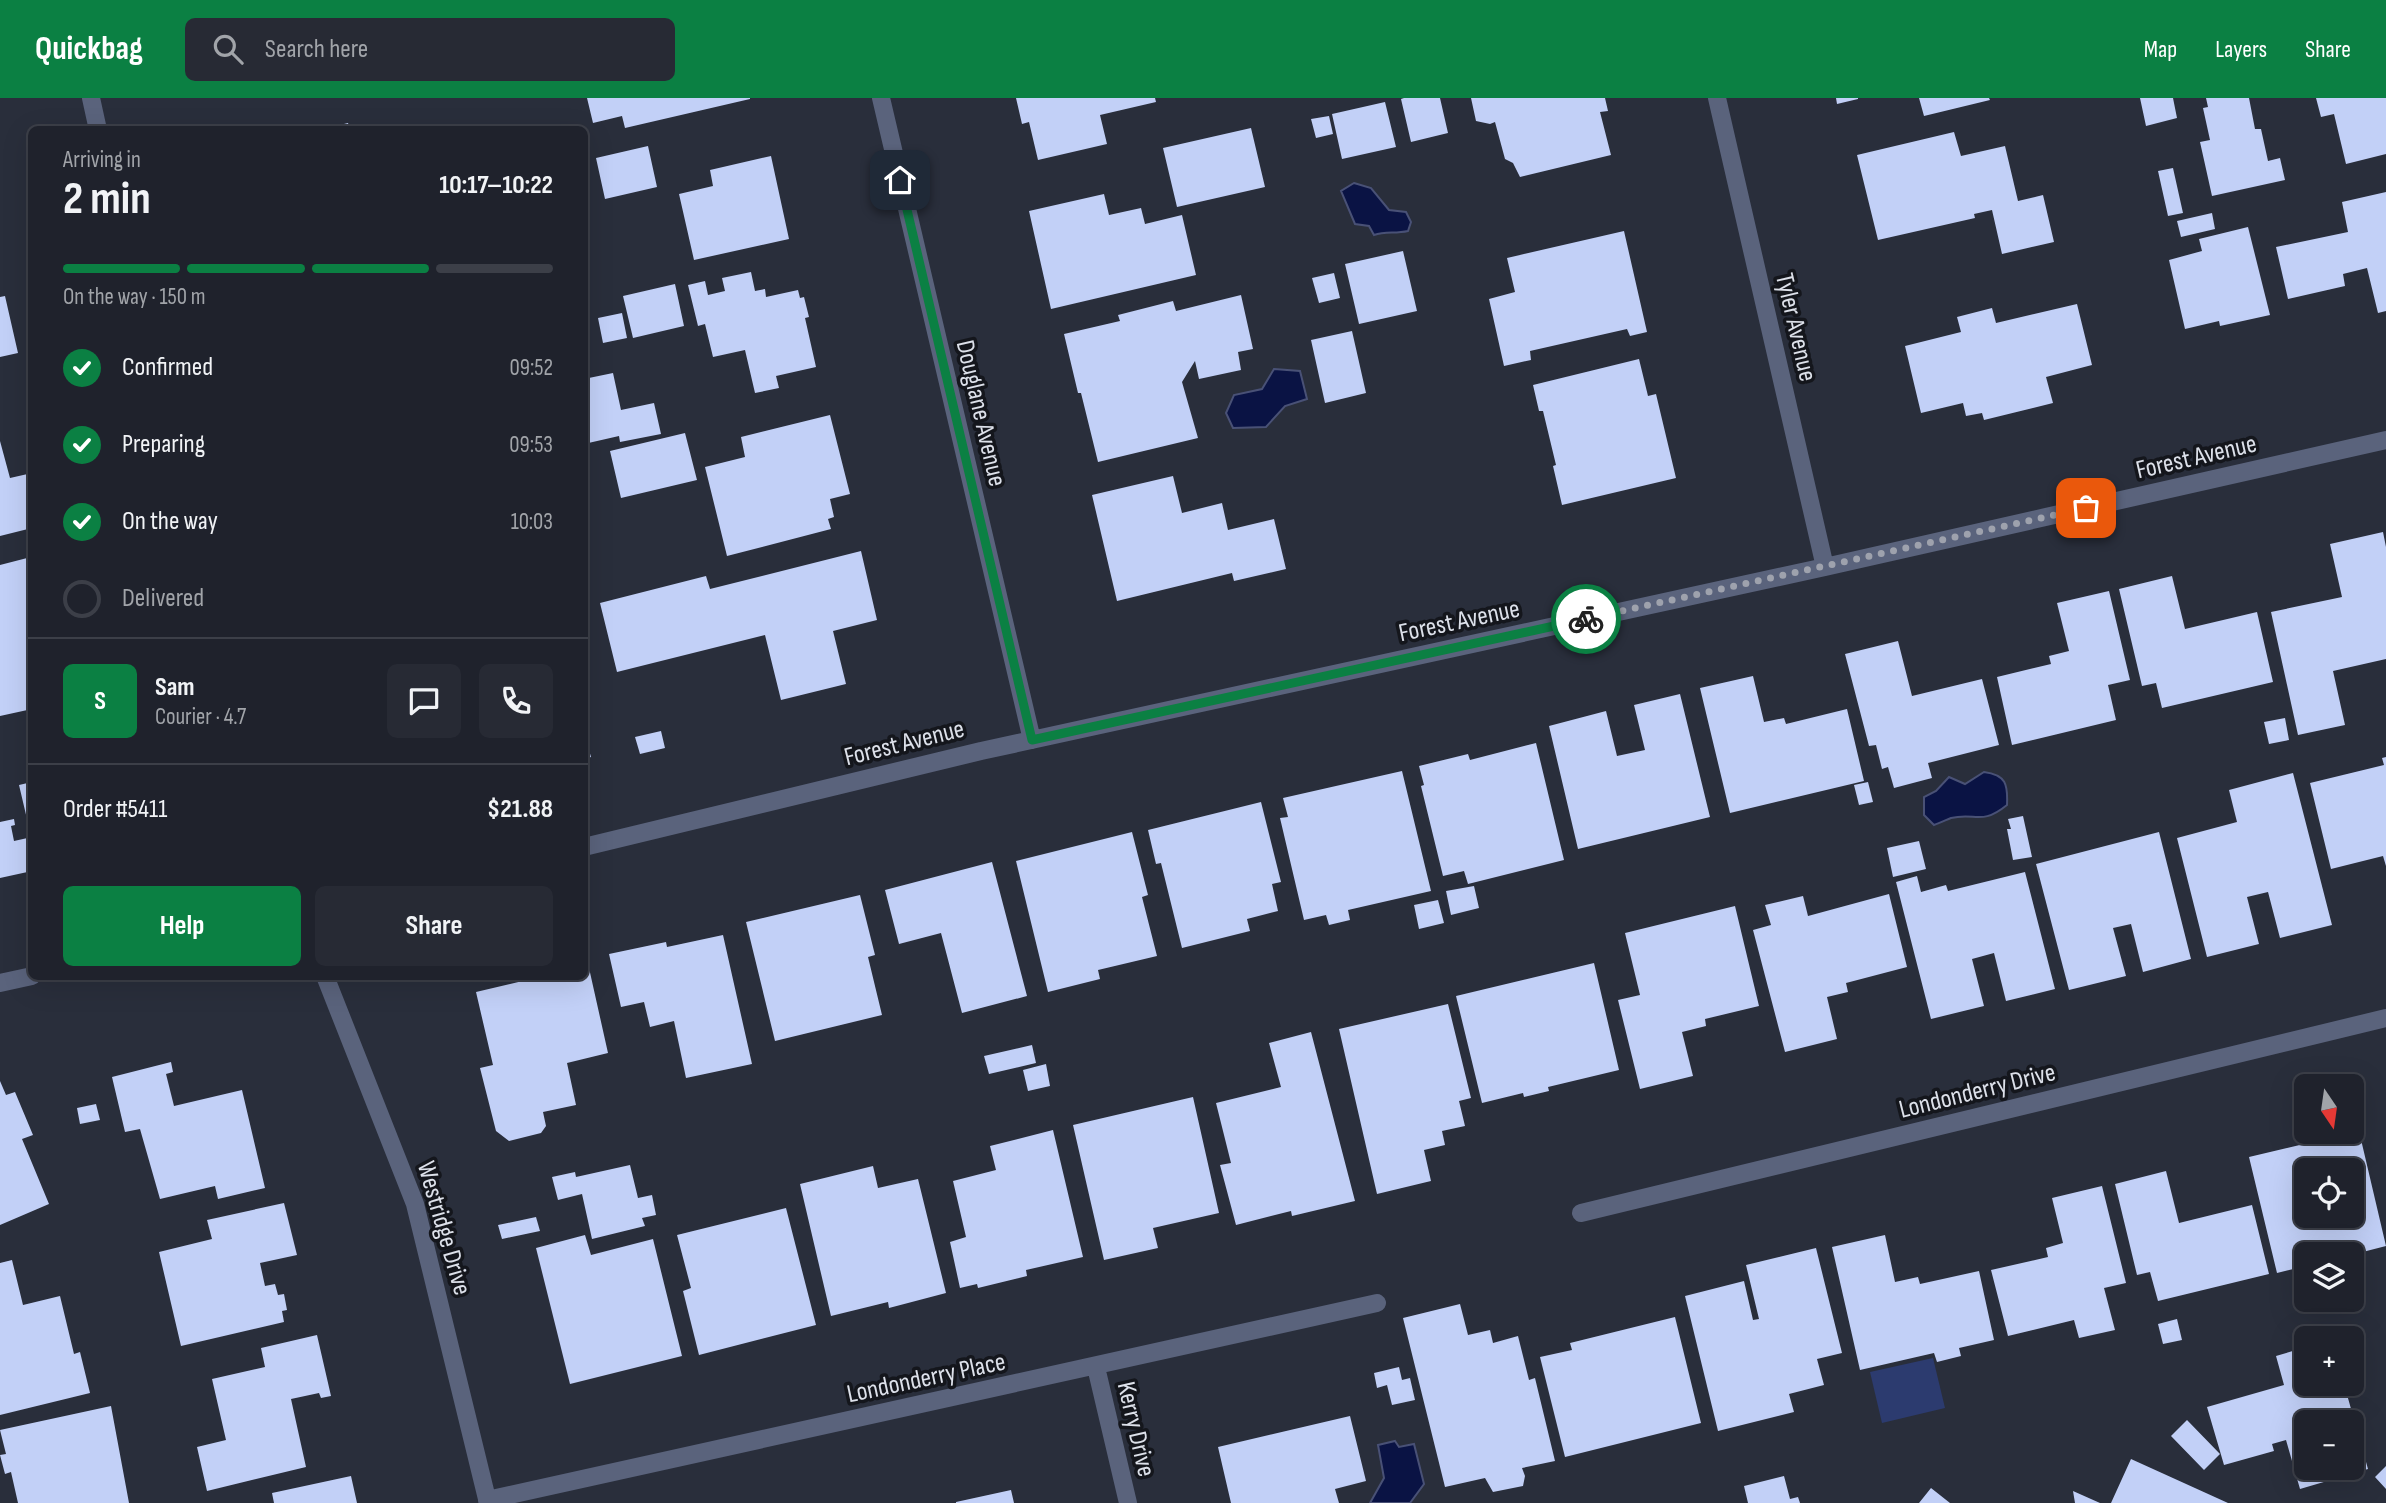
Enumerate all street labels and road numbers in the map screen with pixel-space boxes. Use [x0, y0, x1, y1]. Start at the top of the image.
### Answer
street label: Tyler Avenue [1768, 270, 1823, 384]
street label: Douglane Avenue [949, 337, 1012, 489]
street label: Forest Avenue [2133, 429, 2260, 486]
street label: Forest Avenue [1396, 594, 1523, 649]
street label: Forest Avenue [841, 714, 968, 773]
street label: Londonderry Drive [1896, 1057, 2059, 1126]
street label: Westridge Drive [410, 1158, 477, 1299]
street label: Londonderry Place [844, 1347, 1008, 1410]
street label: Kerry Drive [1110, 1379, 1161, 1480]

